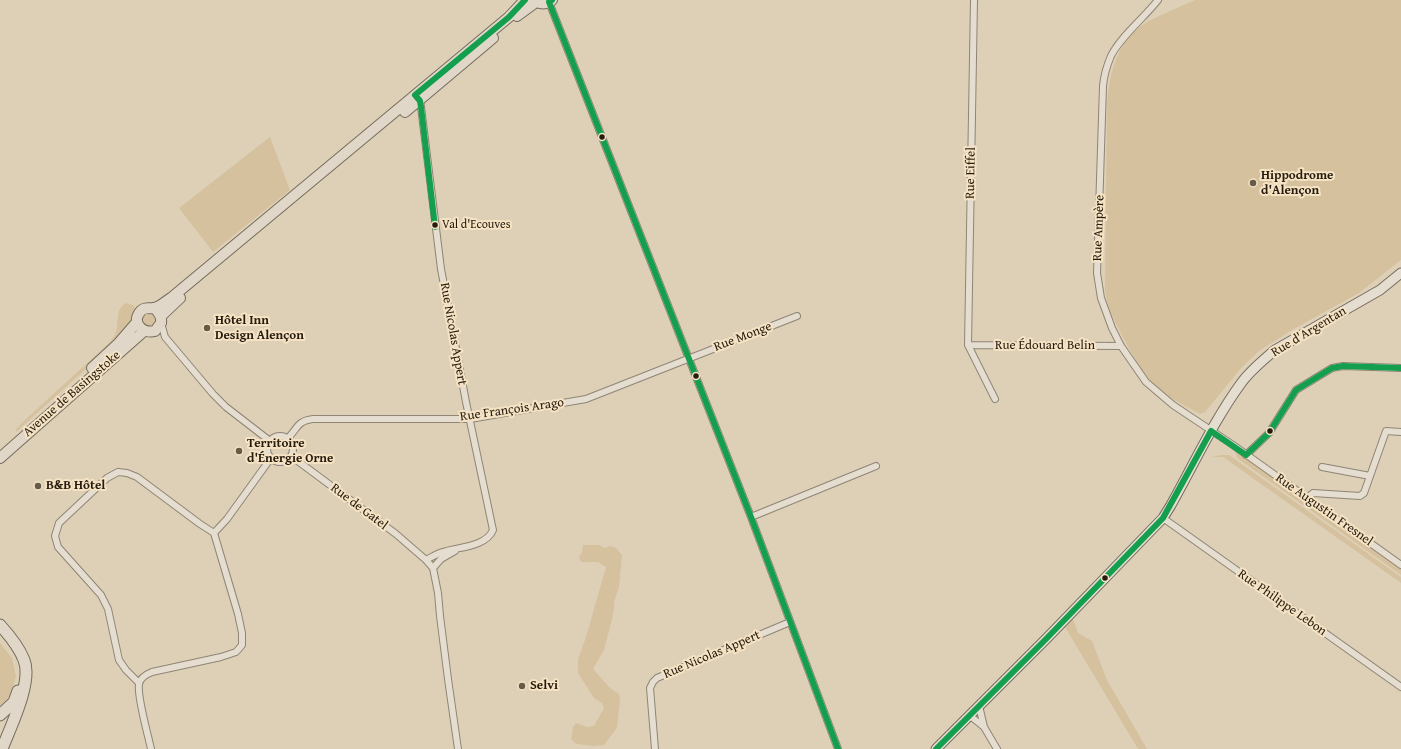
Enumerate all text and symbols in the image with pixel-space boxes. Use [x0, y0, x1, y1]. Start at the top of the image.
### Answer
unlabelled marker [597, 132, 607, 142]
street label: Rue Eiffel [963, 147, 979, 199]
place label: Hippodrome d'Alençon [1261, 168, 1333, 199]
marker: Hippodrome d'Alençon [1248, 178, 1258, 188]
street label: Rue Ampère [1090, 195, 1108, 261]
place label: Val d'Ecouves [442, 218, 510, 232]
marker: Val d'Ecouves [430, 220, 440, 230]
street label: Rue Nicolas Appert [436, 282, 470, 386]
street label: Rue d'Argentan [1269, 303, 1349, 361]
place label: Hôtel Inn Design Alençon [215, 313, 304, 344]
street label: Rue Monge [712, 319, 774, 355]
marker: Hôtel Inn Design Alençon [202, 323, 212, 333]
street label: Rue Édouard Belin [995, 338, 1095, 354]
street label: Avenue de Basingstoke [20, 348, 124, 440]
unlabelled marker [691, 371, 701, 381]
street label: Rue François Arago [459, 395, 565, 425]
unlabelled marker [1265, 426, 1275, 436]
place label: Territoire d'Énergie Orne [247, 436, 333, 467]
marker: Territoire d'Énergie Orne [234, 446, 244, 456]
street label: Rue Augustin Fresnel [1272, 471, 1376, 549]
place label: B&B Hôtel [46, 478, 105, 494]
street label: Rue de Gatel [327, 480, 391, 534]
marker: B&B Hôtel [33, 481, 43, 491]
street label: Rue Philippe Lebon [1235, 567, 1329, 639]
unlabelled marker [1100, 573, 1110, 583]
street label: Rue Nicolas Appert [661, 628, 763, 682]
place label: Selvi [530, 678, 558, 694]
marker: Selvi [517, 681, 527, 691]

